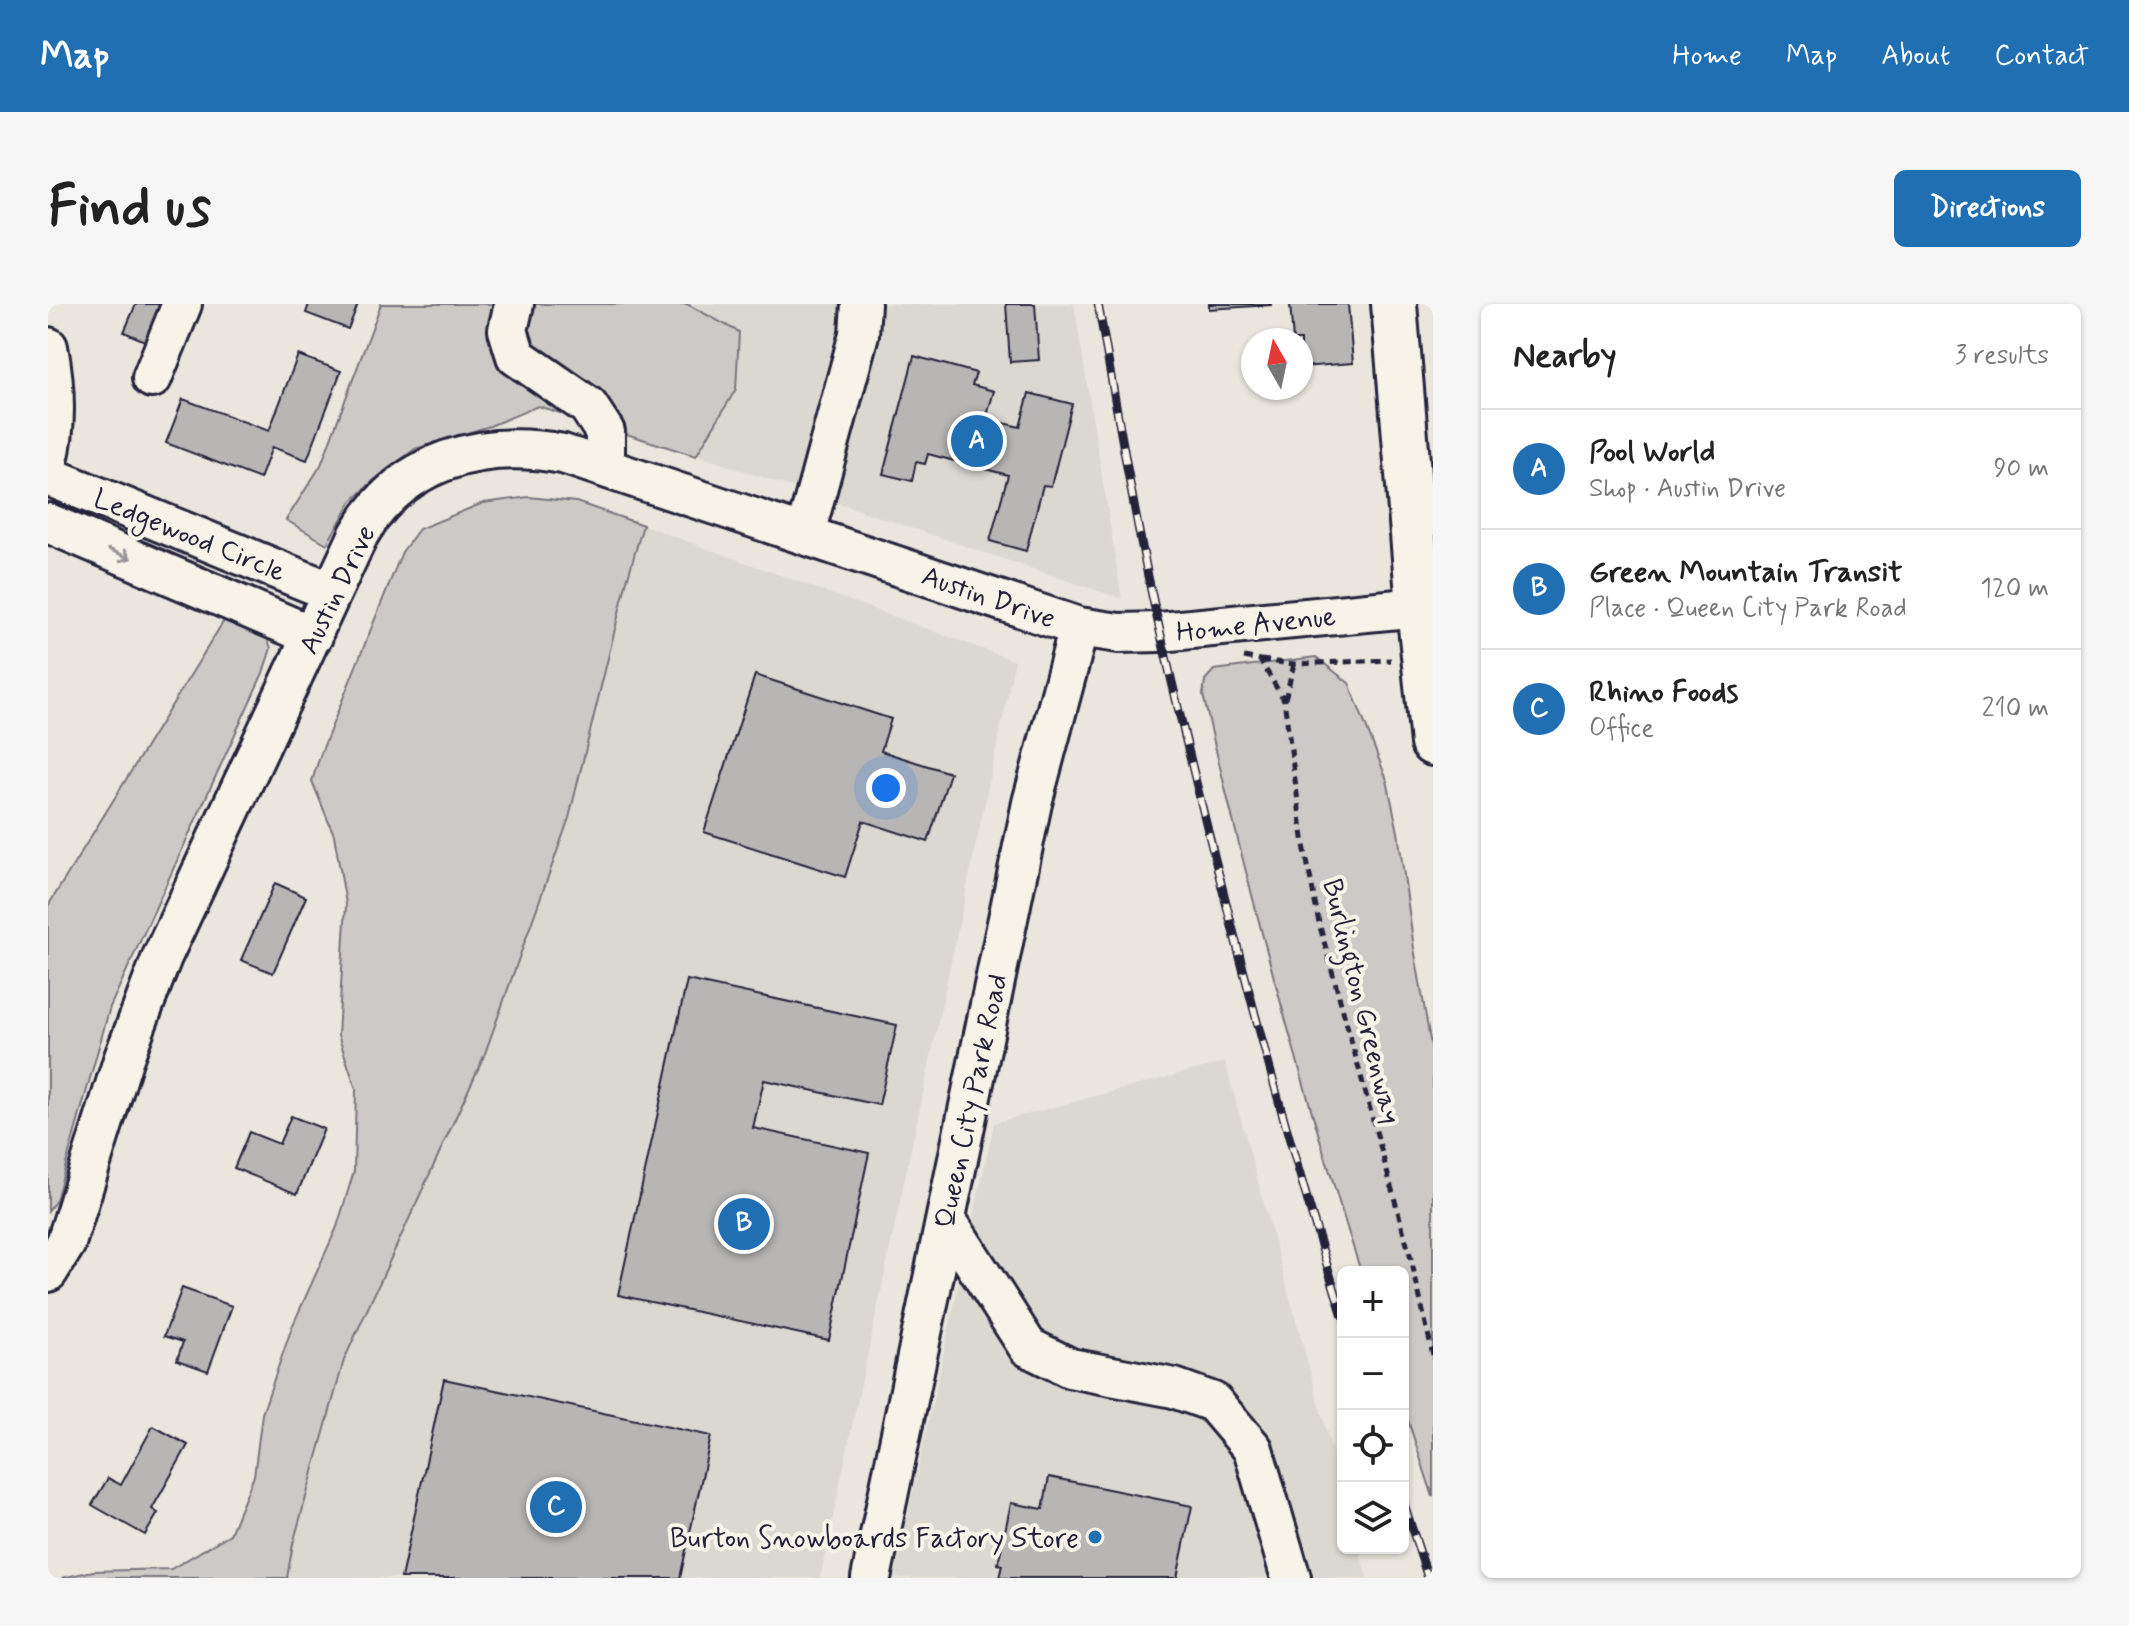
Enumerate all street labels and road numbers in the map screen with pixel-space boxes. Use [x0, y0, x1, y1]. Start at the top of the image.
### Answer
street label: Ledgewood Circle [87, 481, 291, 594]
street label: Austin Drive [291, 519, 385, 661]
street label: Austin Drive [916, 558, 1060, 639]
street label: Home Avenue [1175, 599, 1338, 652]
street label: Burlington Greenway [1309, 875, 1409, 1129]
street label: Queen City Park Road [927, 971, 1017, 1232]

